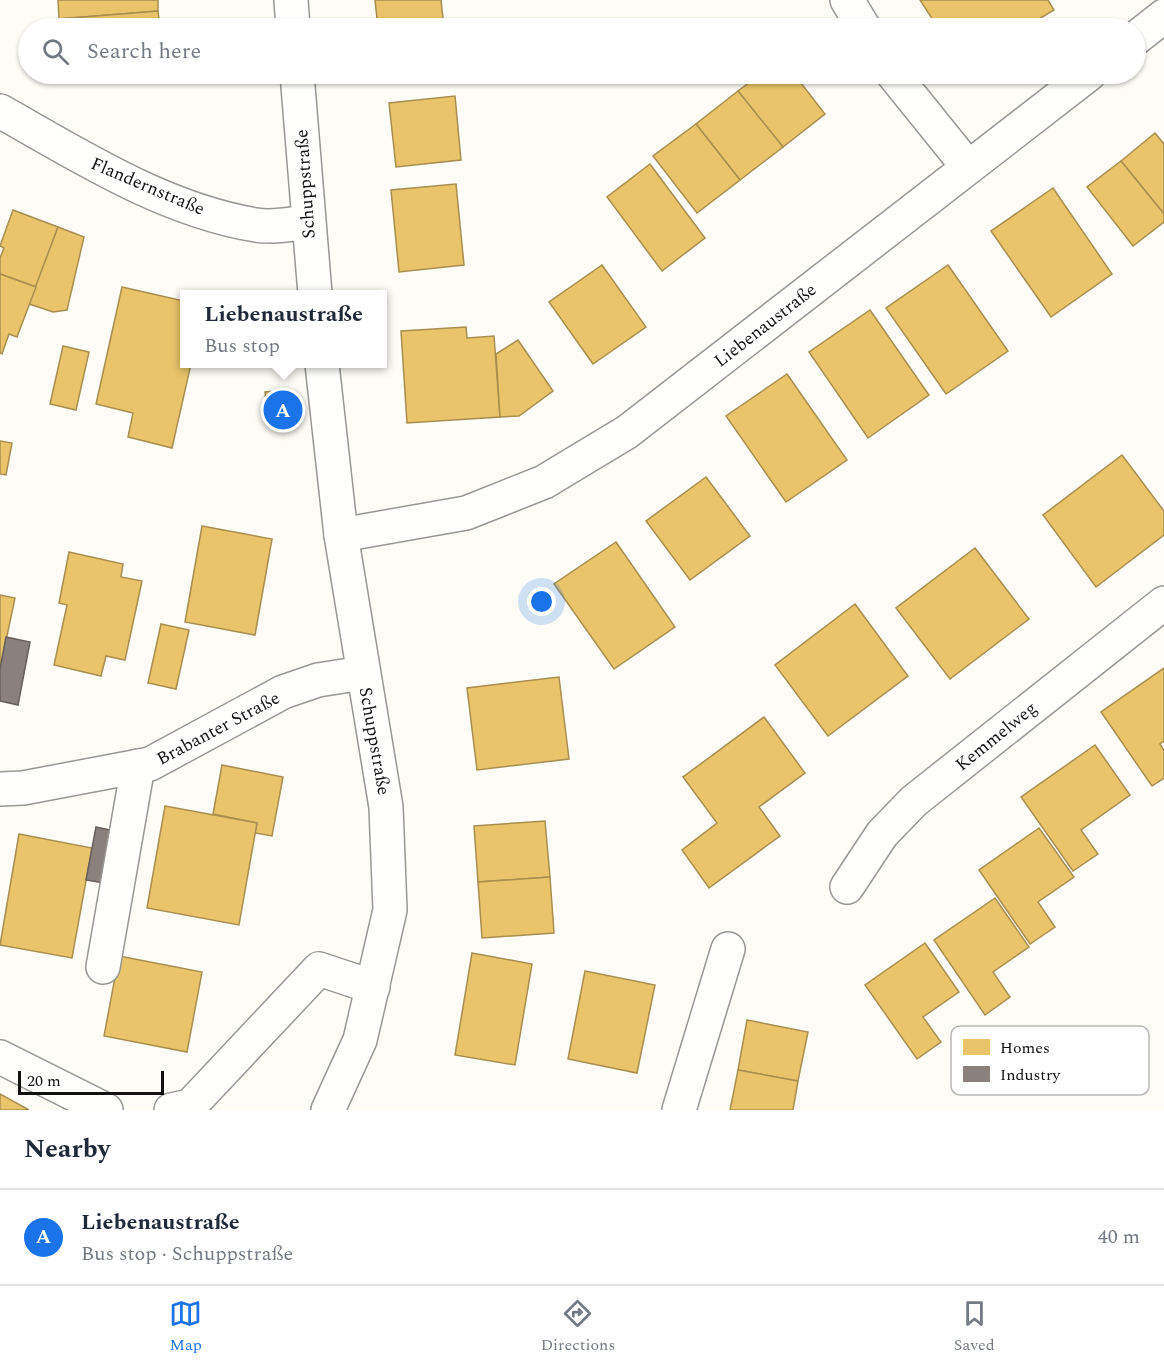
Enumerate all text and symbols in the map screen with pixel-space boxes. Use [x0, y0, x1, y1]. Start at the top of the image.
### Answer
search box [18, 18, 1146, 84]
icon: search [39, 35, 72, 68]
text: Search here [87, 35, 201, 68]
street label: Schuppstraße [288, 128, 323, 239]
street label: Flandernstraße [87, 150, 209, 223]
street label: Liebenaustraße [708, 277, 822, 374]
popup [180, 290, 387, 368]
text: Liebenaustraße [204, 298, 363, 331]
text: Bus stop [204, 331, 280, 361]
pin: A [264, 388, 302, 432]
your location [527, 587, 556, 616]
street label: Brabanter Straße [152, 685, 285, 772]
street label: Schuppstraße [352, 685, 397, 797]
street label: Kemmelweg [950, 695, 1043, 778]
legend [951, 1026, 1149, 1095]
text: Homes [1000, 1036, 1050, 1060]
text: Industry [1000, 1063, 1061, 1087]
scale bar [18, 1068, 164, 1096]
text: 20 m [27, 1069, 61, 1093]
text: Nearby [24, 1129, 110, 1169]
text: Liebenaustraße [81, 1206, 240, 1239]
text: A [36, 1222, 51, 1252]
text: 40 m [1098, 1222, 1140, 1252]
text: Bus stop · Schuppstraße [81, 1239, 293, 1269]
tab: Map [169, 1297, 202, 1357]
tab: Directions [541, 1297, 615, 1357]
tab: Saved [954, 1297, 995, 1357]

